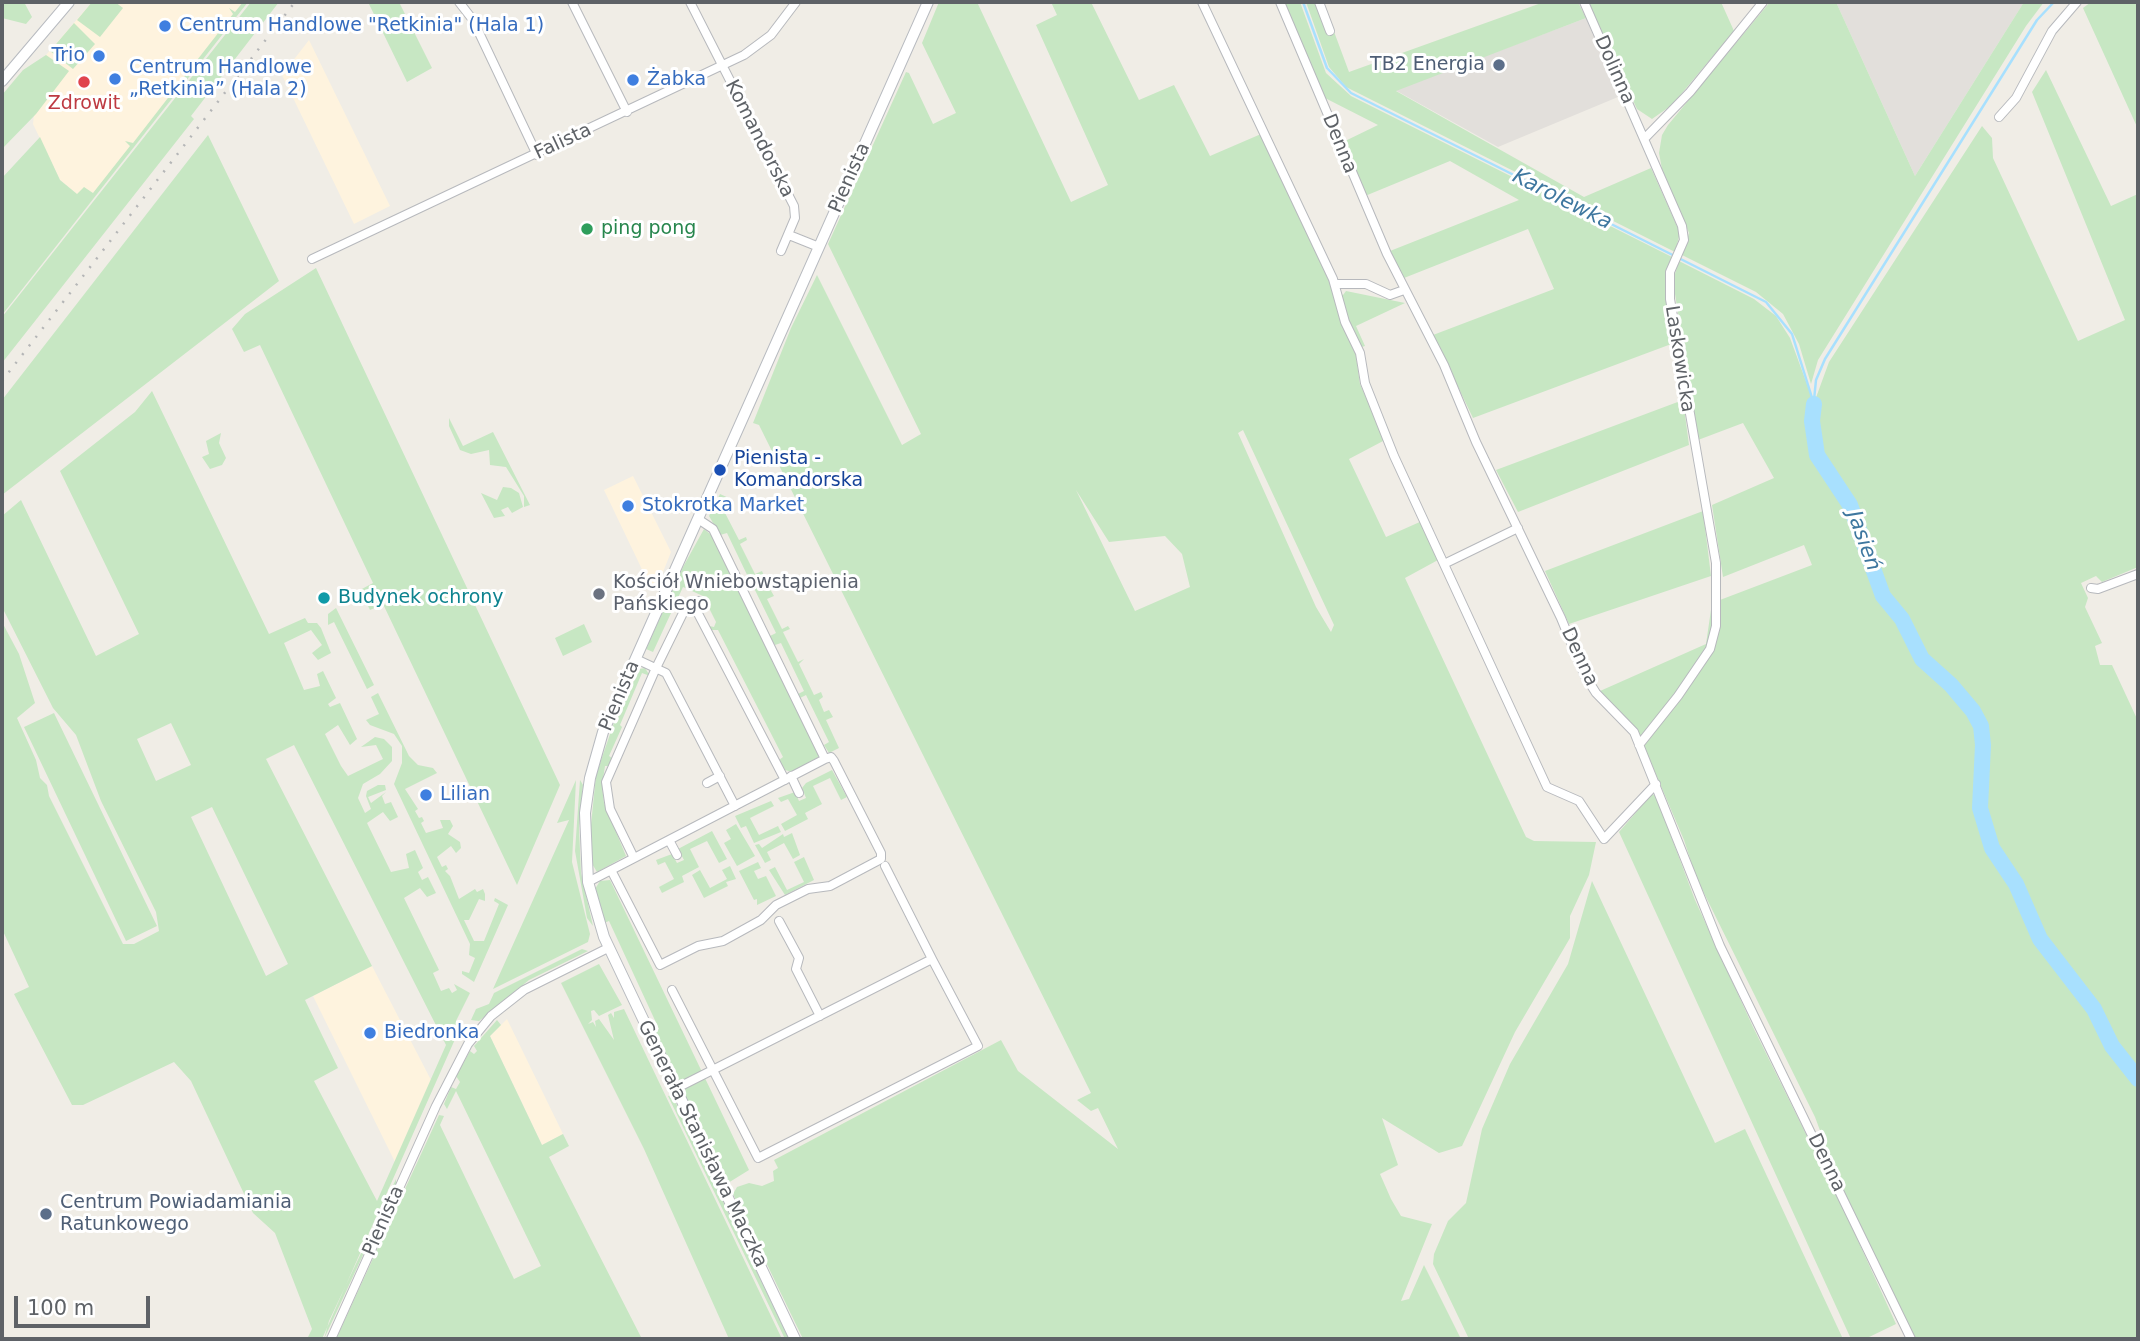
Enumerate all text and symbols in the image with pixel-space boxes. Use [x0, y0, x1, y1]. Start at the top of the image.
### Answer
place label: Centrum Handlowe "Retkinia" (Hala 1) [179, 15, 544, 37]
marker: Centrum Handlowe "Retkinia" (Hala 1) [157, 18, 173, 34]
street label: Dolinna [1589, 32, 1639, 108]
place label: Trio [51, 45, 85, 67]
marker: Trio [91, 48, 107, 64]
place label: TB2 Energia [1370, 54, 1485, 76]
place label: Centrum Handlowe „Retkinia” (Hala 2) [129, 57, 312, 101]
marker: TB2 Energia [1491, 57, 1507, 73]
place label: Żabka [647, 69, 706, 91]
marker: Centrum Handlowe „Retkinia” (Hala 2) [107, 71, 123, 87]
marker: Żabka [625, 72, 641, 88]
marker: Zdrowit [76, 74, 92, 90]
street label: Komandorska [720, 76, 798, 202]
place label: Zdrowit [48, 93, 120, 115]
street label: Denna [1317, 111, 1361, 177]
street label: Falista [531, 119, 595, 165]
street label: Pienista [824, 139, 876, 217]
water label: Karolewka [1508, 164, 1616, 236]
place label: ping pong [601, 218, 696, 240]
marker: ping pong [579, 221, 595, 237]
street label: Laskowicka [1659, 304, 1699, 414]
place label: Pienista - Komandorska [734, 448, 863, 492]
marker: Pienista - Komandorska [712, 462, 728, 478]
place label: Stokrotka Market [642, 495, 804, 517]
marker: Stokrotka Market [620, 498, 636, 514]
water label: Jasień [1841, 508, 1885, 574]
place label: Kościół Wniebowstąpienia Pańskiego [613, 572, 859, 616]
marker: Kościół Wniebowstąpienia Pańskiego [591, 586, 607, 602]
place label: Budynek ochrony [338, 587, 504, 609]
marker: Budynek ochrony [316, 590, 332, 606]
street label: Denna [1556, 624, 1602, 690]
street label: Pienista [595, 657, 645, 735]
place label: Lilian [440, 784, 490, 806]
marker: Lilian [418, 787, 434, 803]
street label: Generała Stanisława Maczka [632, 1017, 772, 1271]
place label: Biedronka [384, 1022, 479, 1044]
marker: Biedronka [362, 1025, 378, 1041]
street label: Denna [1802, 1130, 1850, 1196]
street label: Pienista [358, 1182, 410, 1260]
place label: Centrum Powiadamiania Ratunkowego [60, 1192, 292, 1236]
marker: Centrum Powiadamiania Ratunkowego [38, 1206, 54, 1222]
scale bar [18, 1282, 154, 1326]
text: 100 m [27, 1296, 94, 1320]

